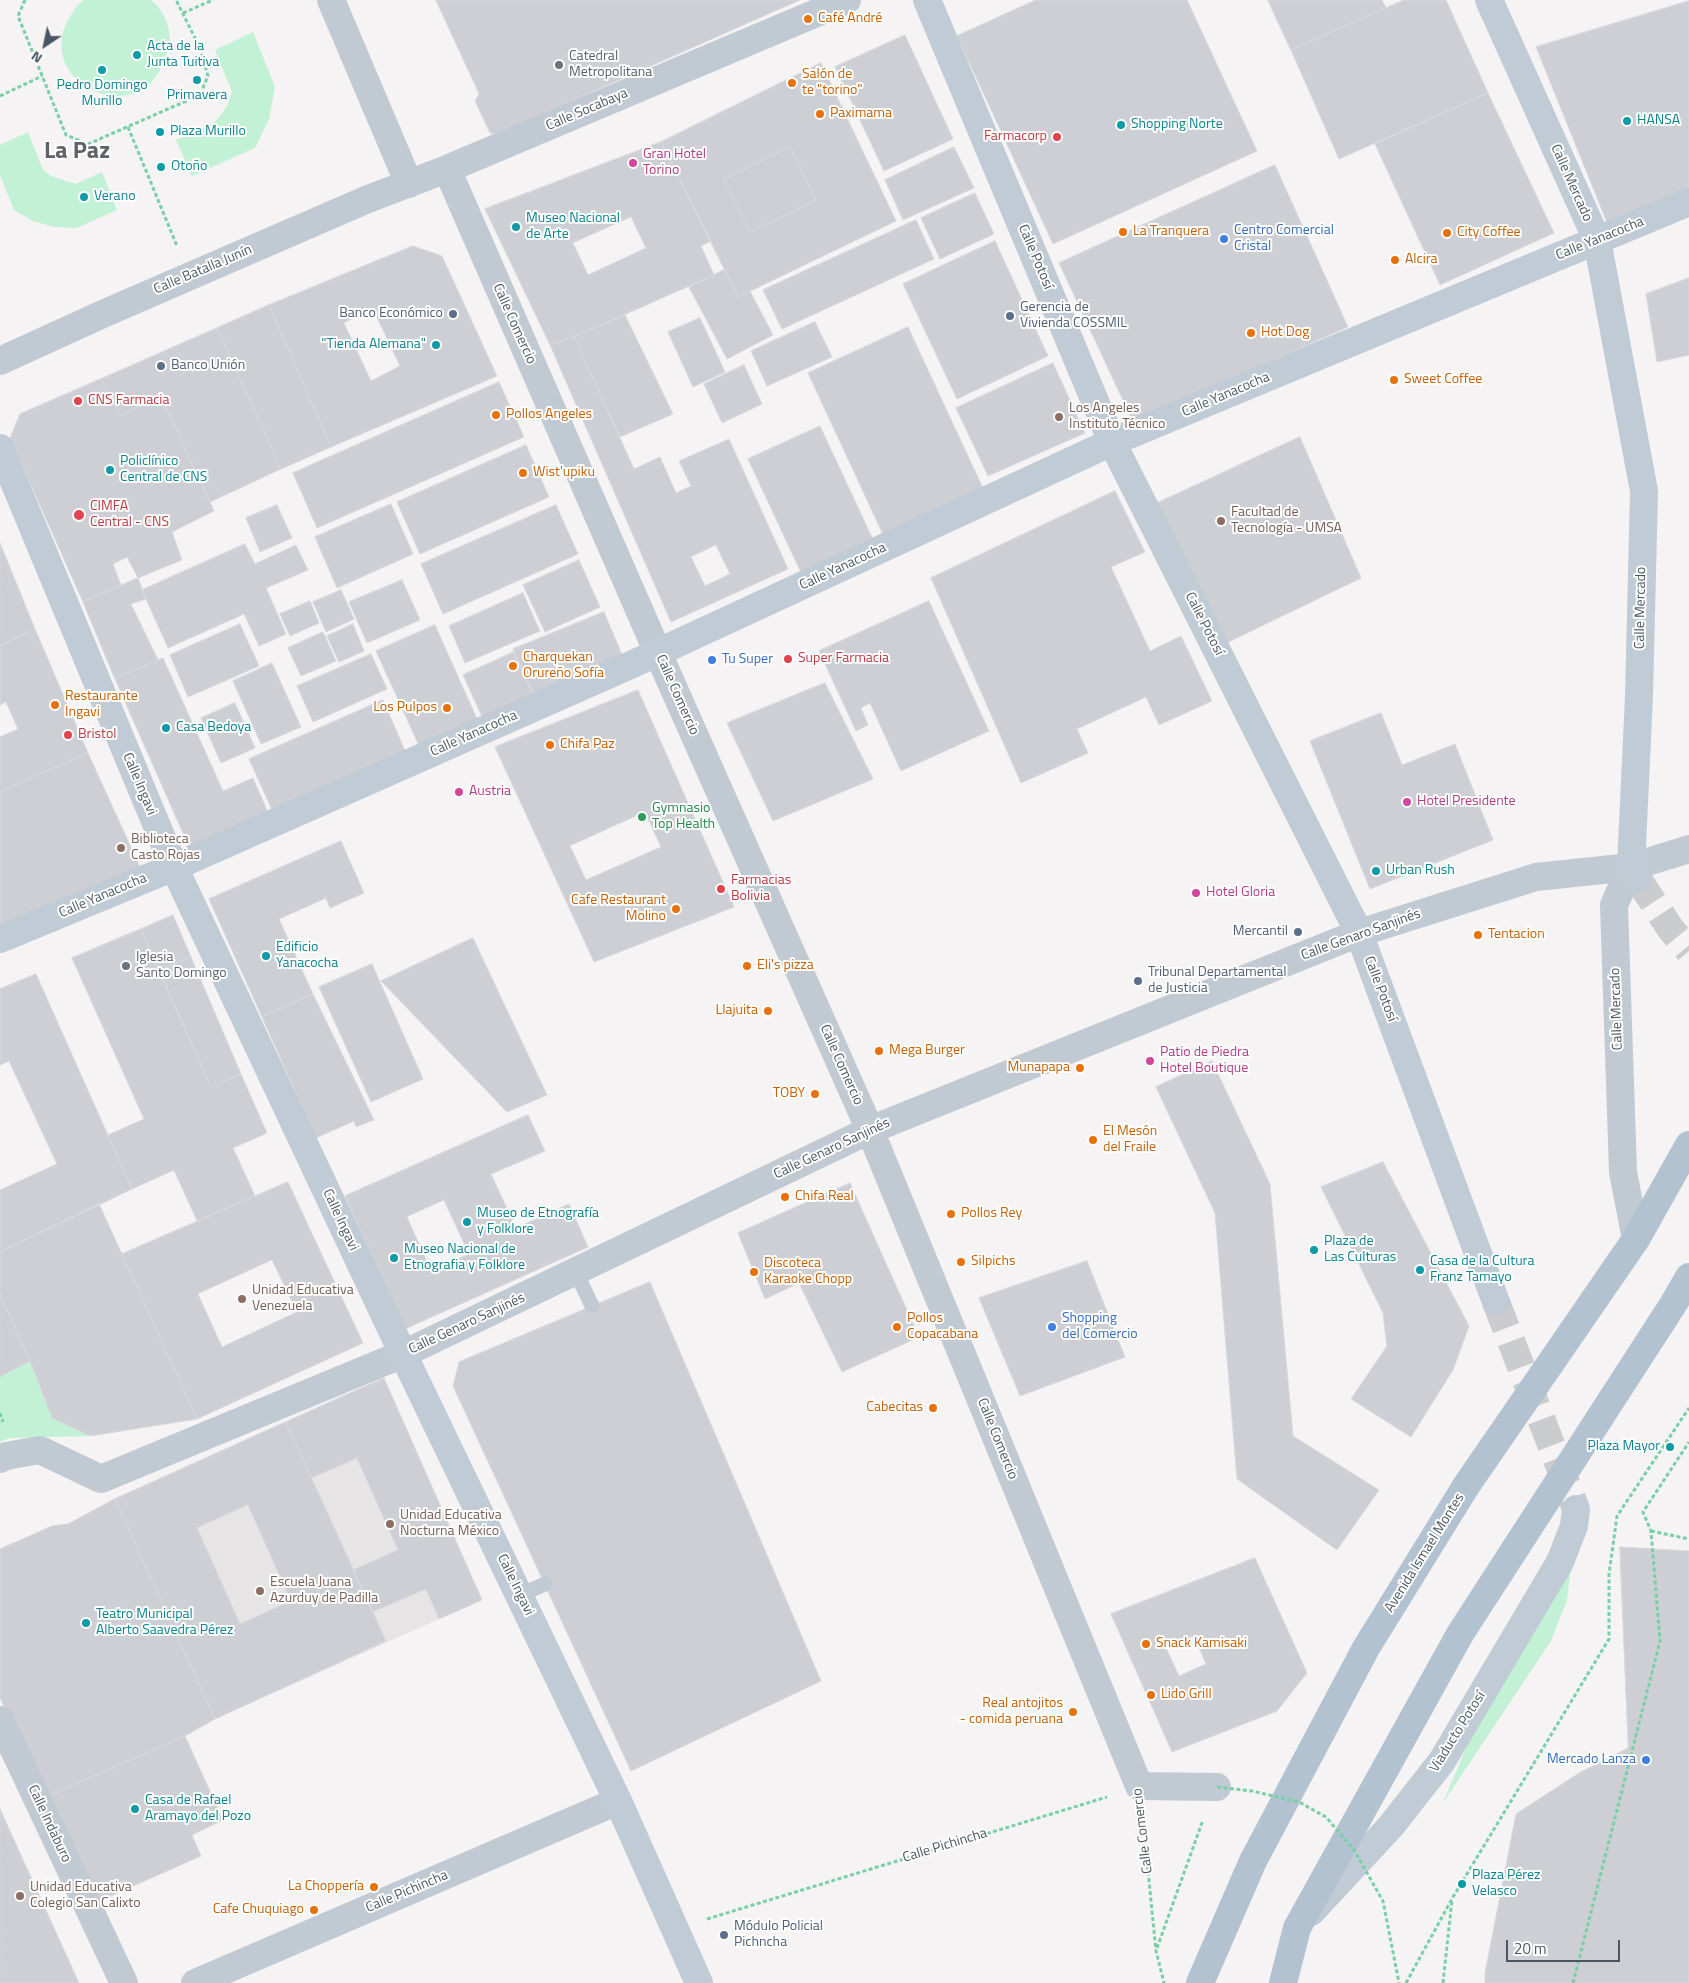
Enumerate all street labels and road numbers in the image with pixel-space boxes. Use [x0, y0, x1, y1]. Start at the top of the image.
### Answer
street label: Calle Socabaya [544, 85, 630, 135]
street label: Calle Mercado [1547, 142, 1595, 224]
street label: Calle Yanacocha [1554, 214, 1646, 264]
street label: Calle Potosí [1014, 222, 1056, 292]
street label: Calle Batalla Junín [151, 242, 255, 298]
street label: Calle Comercio [489, 281, 539, 367]
street label: Calle Yanacocha [1180, 369, 1272, 421]
street label: Calle Yanacocha [797, 540, 889, 594]
street label: Calle Mercado [1632, 567, 1650, 649]
street label: Calle Potosí [1181, 590, 1227, 658]
street label: Calle Comercio [652, 652, 702, 738]
street label: Calle Yanacocha [428, 707, 520, 761]
street label: Calle Ingavi [118, 750, 160, 818]
street label: Calle Yanacocha [57, 870, 149, 922]
street label: Calle Genaro Sanjinés [1299, 906, 1423, 964]
street label: Calle Potosí [1360, 954, 1400, 1024]
street label: Calle Mercado [1607, 967, 1627, 1051]
street label: Calle Comercio [816, 1022, 866, 1108]
street label: Calle Genaro Sanjinés [771, 1115, 893, 1183]
street label: Calle Ingavi [318, 1186, 362, 1254]
street label: Calle Genaro Sanjinés [406, 1290, 528, 1358]
street label: Calle Comercio [973, 1396, 1021, 1482]
street label: Avenida Ismael Montes [1382, 1490, 1468, 1616]
street label: Calle Ingavi [493, 1552, 537, 1618]
street label: Viaducto Potosí [1426, 1689, 1490, 1775]
street label: Calle Indaburo [24, 1783, 74, 1865]
street label: Calle Comercio [1129, 1787, 1157, 1875]
street label: Calle Pichincha [901, 1825, 989, 1867]
street label: Calle Pichincha [363, 1867, 451, 1917]

